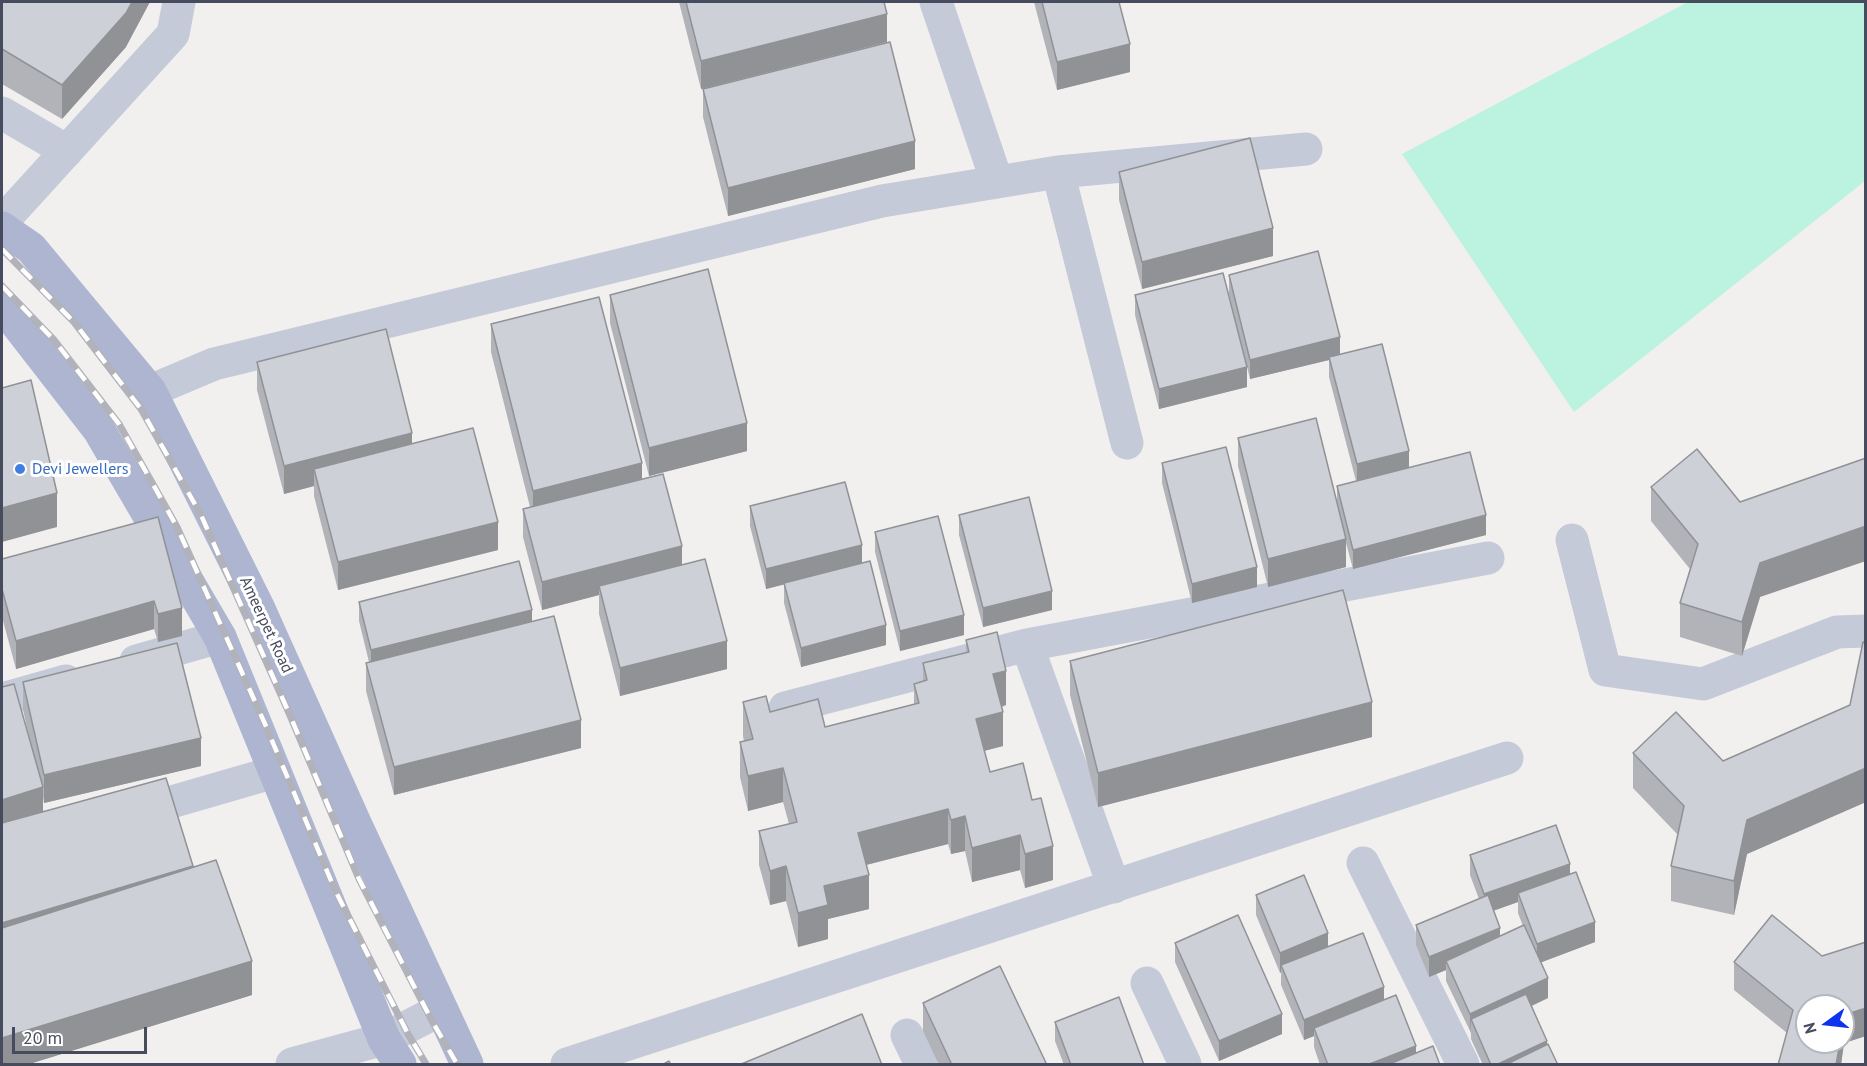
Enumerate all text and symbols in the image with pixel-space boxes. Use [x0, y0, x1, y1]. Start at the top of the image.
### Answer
place label: Devi Jewellers [32, 459, 128, 479]
marker: Devi Jewellers [13, 462, 27, 476]
street label: Ameerpet Road [235, 574, 297, 676]
north arrow [1795, 994, 1855, 1054]
scale bar [15, 1015, 150, 1053]
text: N [1799, 1020, 1821, 1036]
text: 20 m [23, 1026, 62, 1049]

